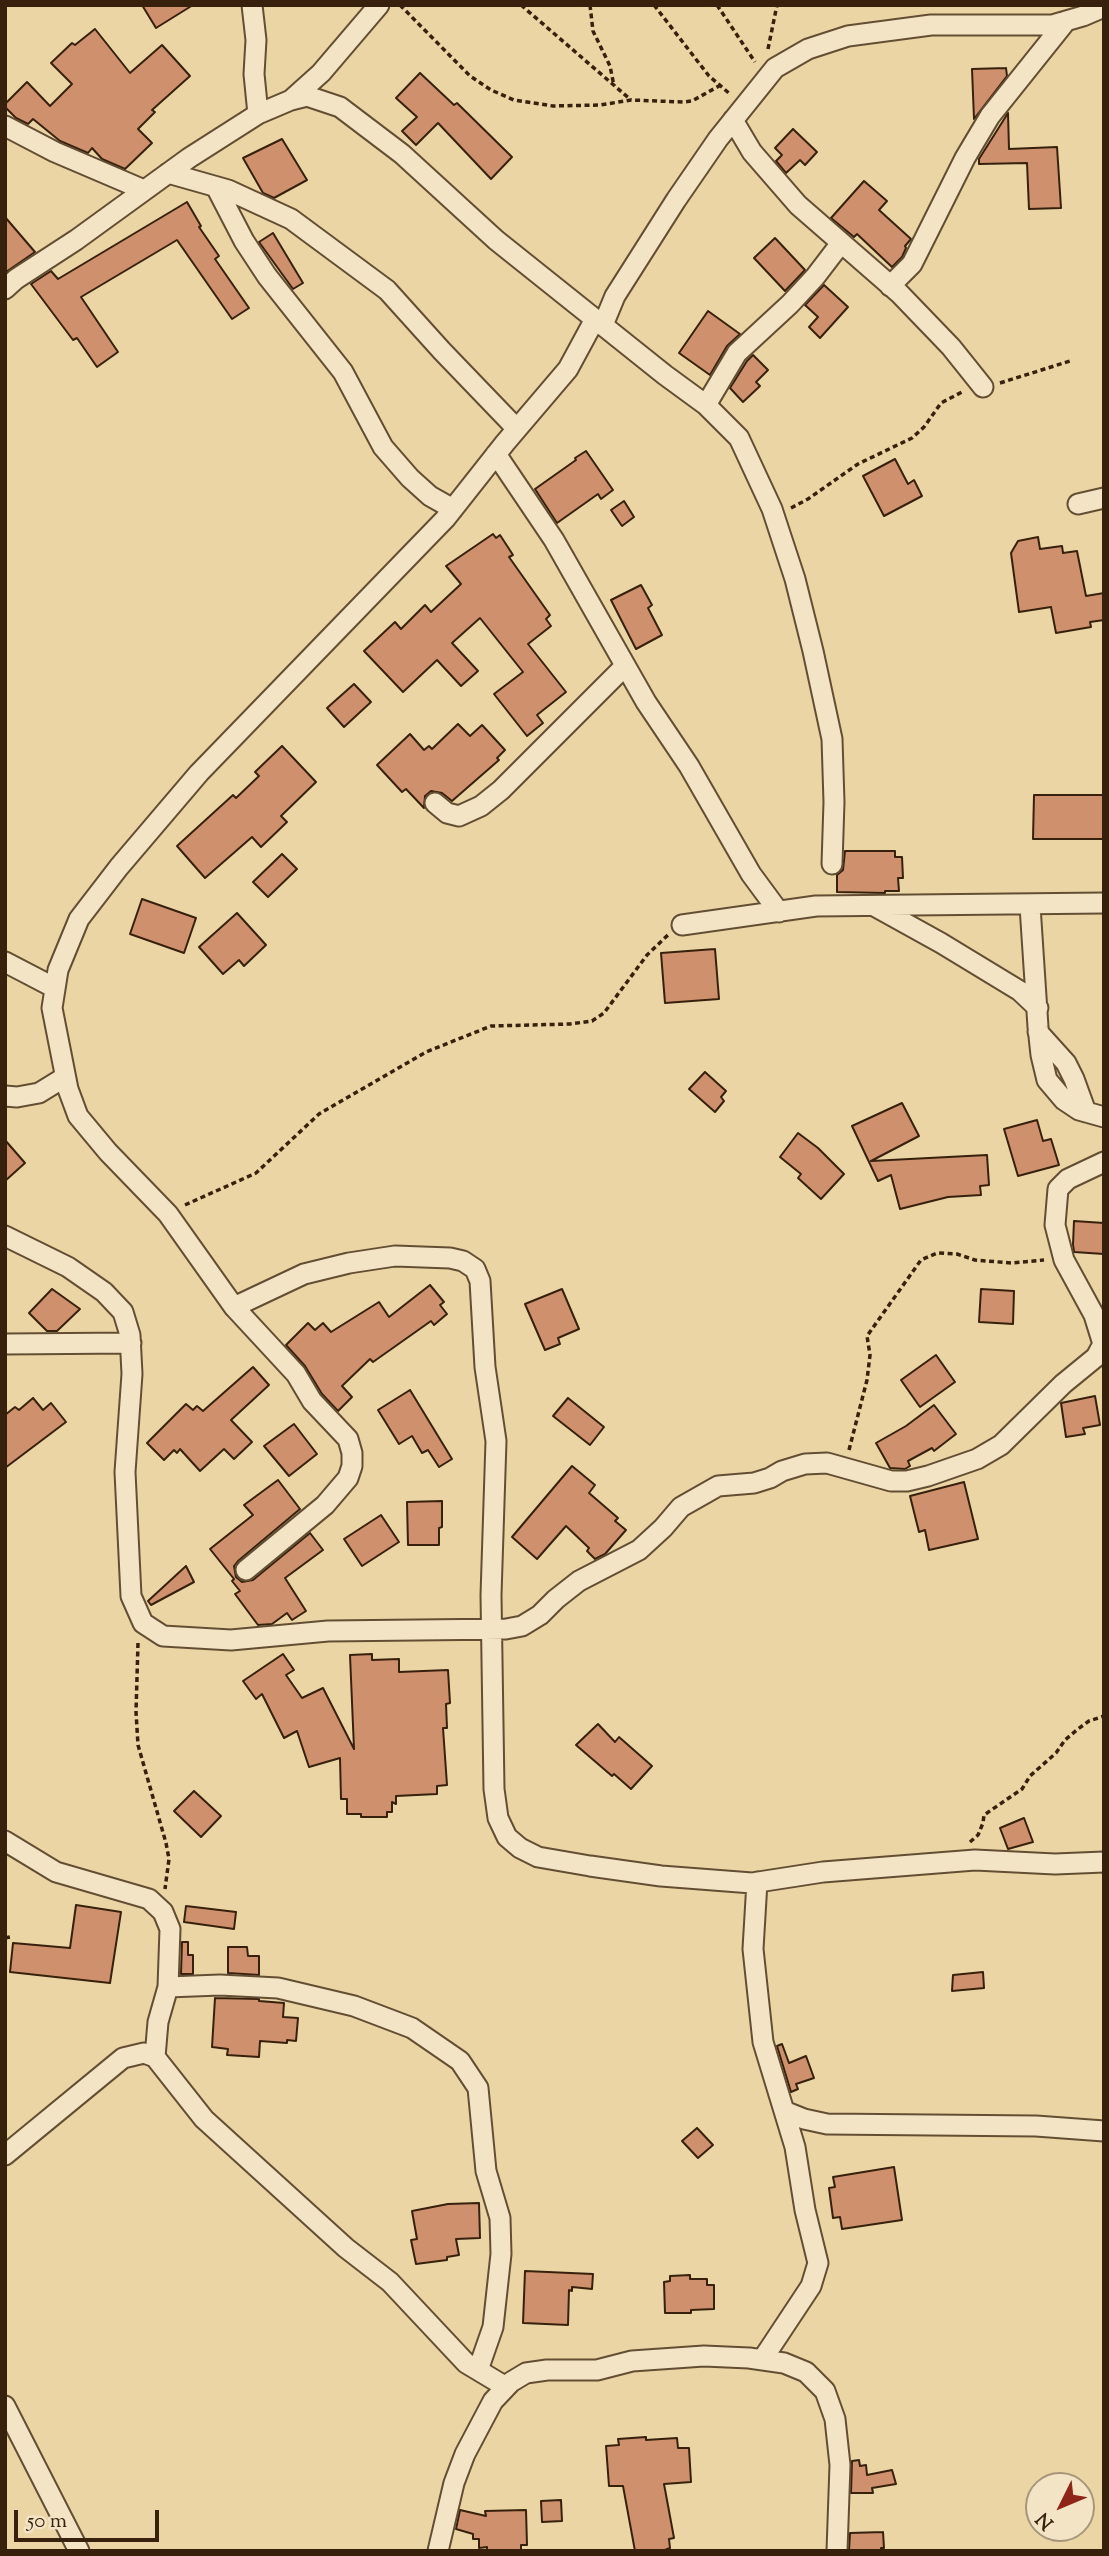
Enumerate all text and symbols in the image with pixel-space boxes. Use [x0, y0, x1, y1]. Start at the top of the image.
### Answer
north arrow [1025, 2472, 1095, 2542]
scale bar [18, 2496, 163, 2540]
text: N [1031, 2506, 1061, 2535]
text: 50 m [27, 2507, 67, 2537]

